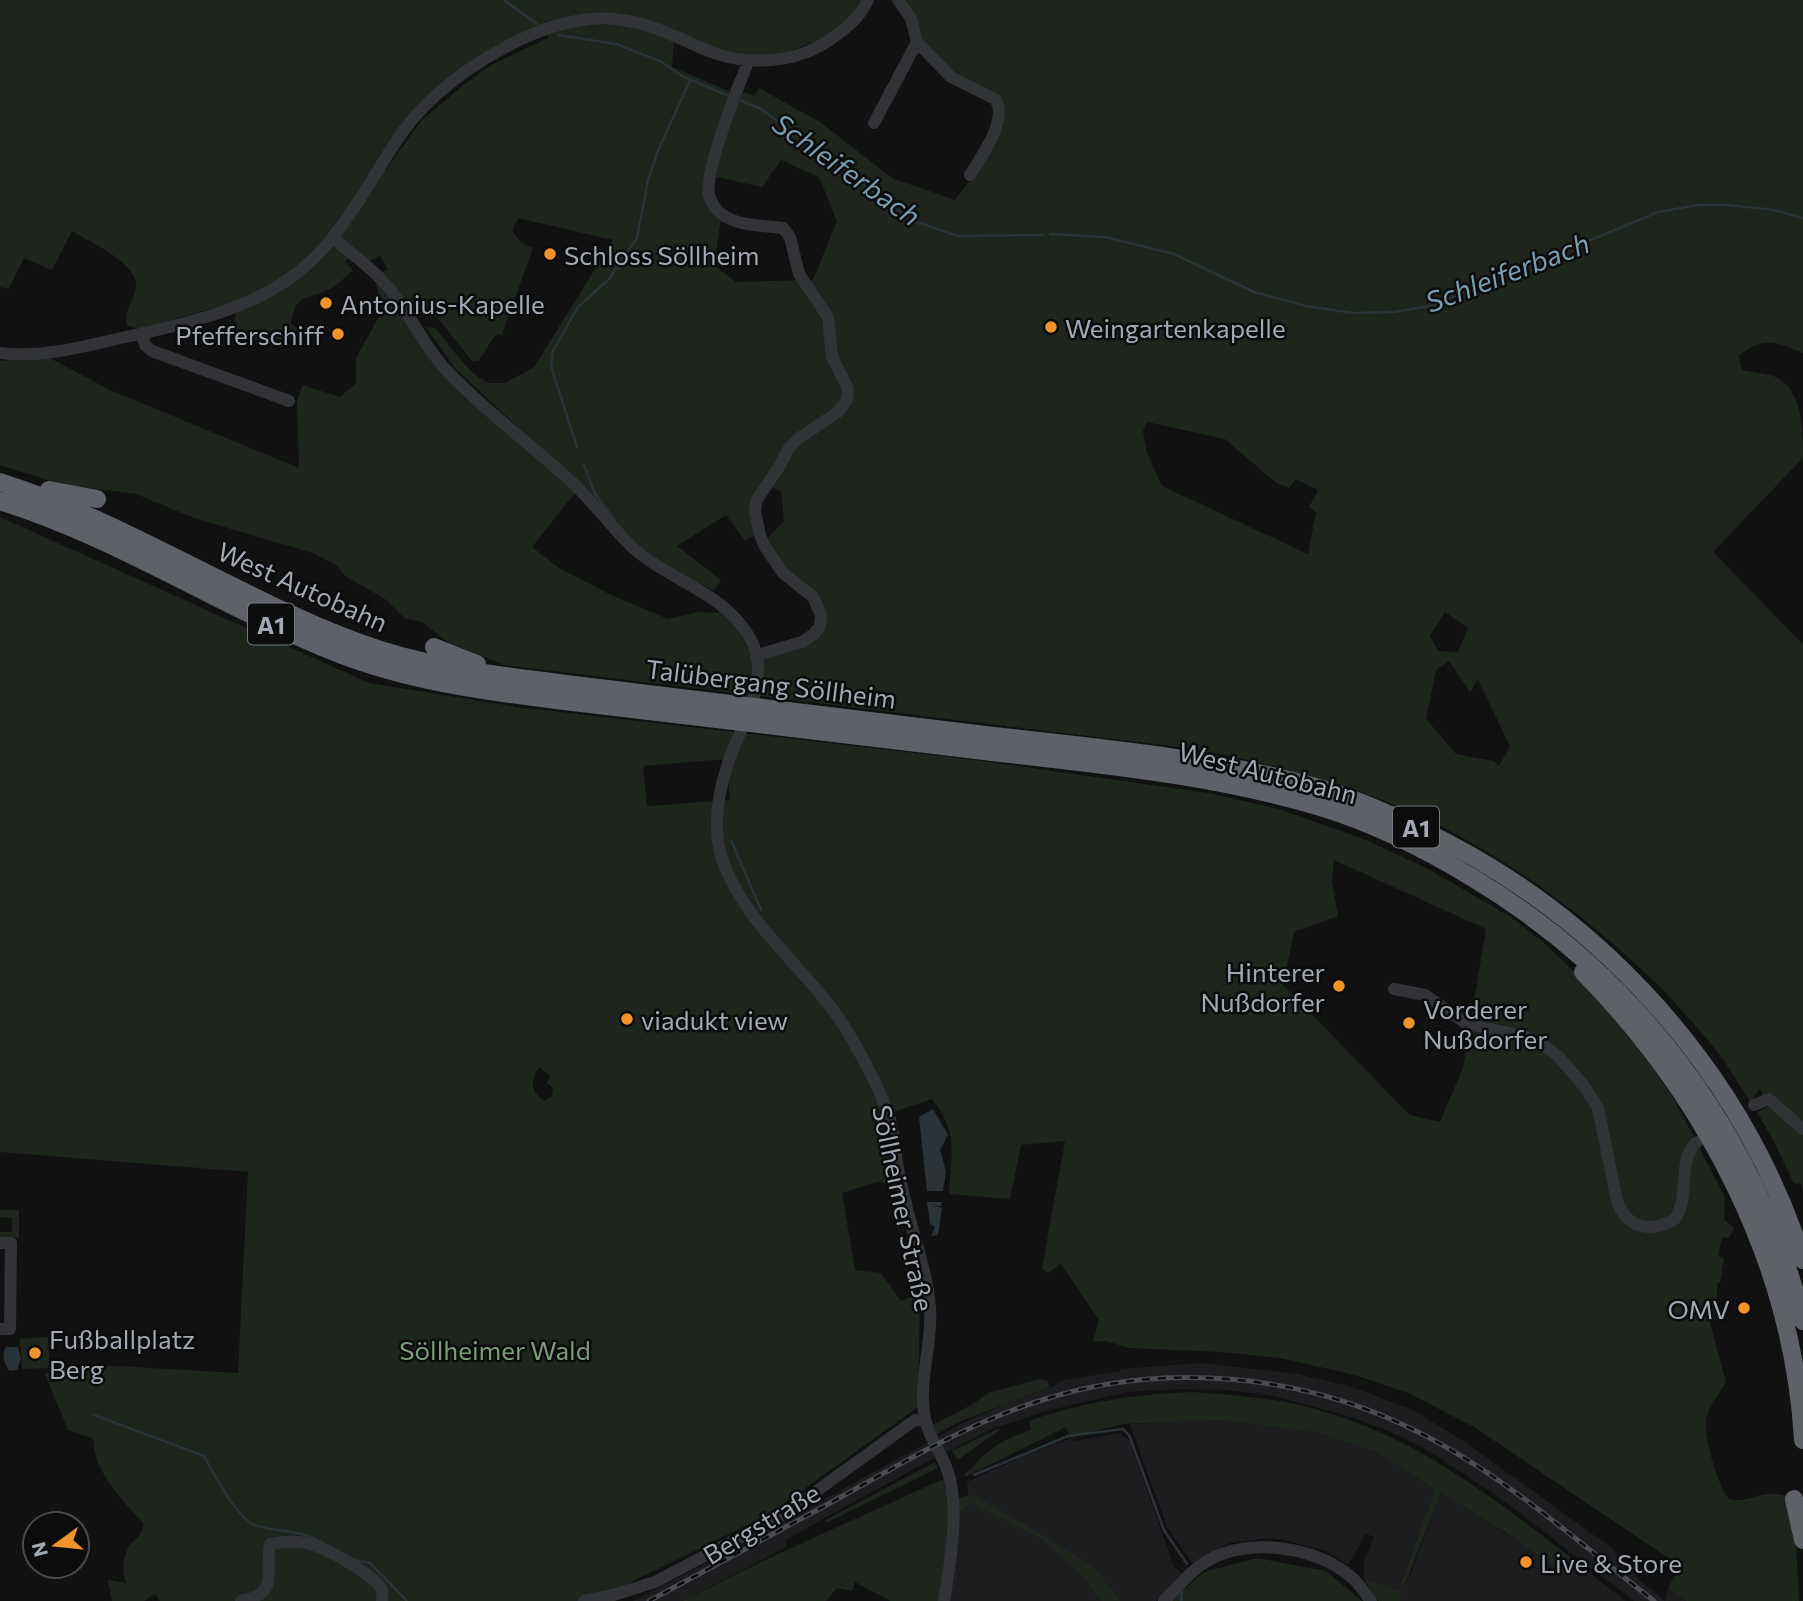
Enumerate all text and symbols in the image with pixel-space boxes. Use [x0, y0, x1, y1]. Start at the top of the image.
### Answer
water label: Schleiferbach [766, 106, 928, 232]
water label: Schleiferbach [1420, 225, 1594, 319]
place label: Schloss Söllheim [564, 239, 759, 270]
marker: Schloss Söllheim [542, 246, 558, 262]
place label: Antonius-Kapelle [340, 288, 545, 319]
marker: Antonius-Kapelle [318, 295, 334, 311]
place label: Weingartenkapelle [1065, 312, 1286, 343]
place label: Pfefferschiff [175, 319, 324, 350]
marker: Weingartenkapelle [1043, 319, 1059, 335]
marker: Pfefferschiff [330, 326, 346, 342]
street label: West Autobahn [213, 535, 393, 637]
road number: A1 [248, 604, 294, 644]
street label: Talübergang Söllheim [644, 652, 898, 714]
street label: West Autobahn [1176, 735, 1360, 809]
road number: A1 [1393, 806, 1439, 848]
place label: Hinterer Nußdorfer [1200, 956, 1325, 1017]
marker: Hinterer Nußdorfer [1331, 978, 1347, 994]
place label: Vorderer Nußdorfer [1423, 993, 1548, 1054]
place label: viadukt view [641, 1004, 788, 1035]
marker: viadukt view [619, 1011, 635, 1027]
marker: Vorderer Nußdorfer [1401, 1015, 1417, 1031]
street label: Söllheimer Straße [867, 1102, 941, 1314]
place label: OMV [1668, 1293, 1730, 1324]
marker: OMV [1736, 1300, 1752, 1316]
place label: Fußballplatz Berg [49, 1323, 195, 1384]
park label: Söllheimer Wald [399, 1334, 591, 1365]
marker: Fußballplatz Berg [27, 1345, 43, 1361]
street label: Bergstraße [697, 1476, 825, 1570]
north arrow [21, 1510, 91, 1580]
text: N [26, 1540, 52, 1559]
place label: Live & Store [1540, 1547, 1682, 1578]
marker: Live & Store [1518, 1554, 1534, 1570]

